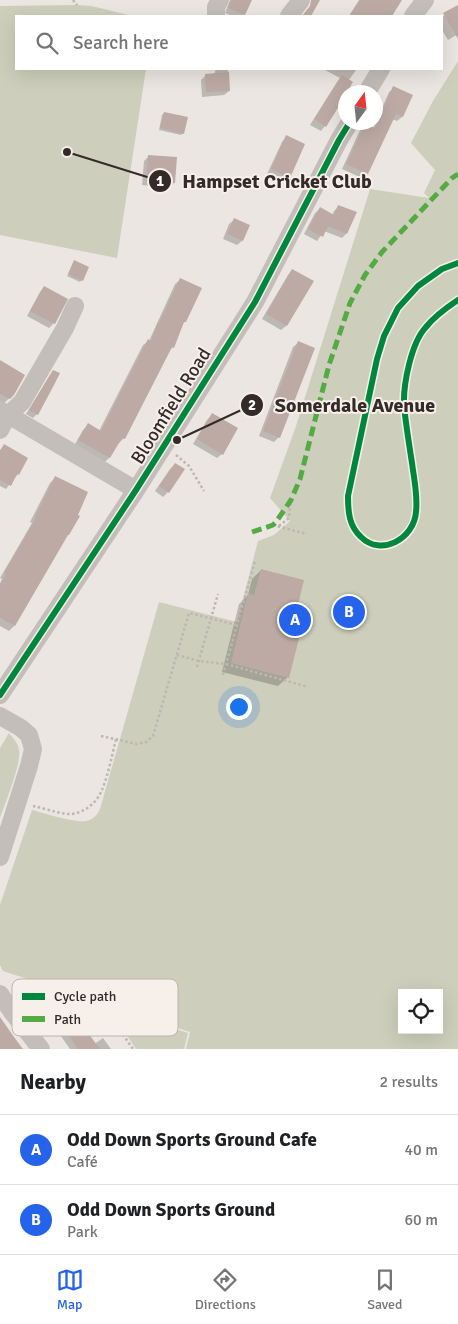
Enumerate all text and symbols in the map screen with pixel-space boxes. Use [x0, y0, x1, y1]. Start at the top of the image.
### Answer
search box [15, 15, 443, 70]
icon: search [33, 29, 61, 57]
text: Search here [73, 31, 169, 55]
north arrow [338, 85, 383, 130]
callout: Hampset Cricket Club [147, 163, 382, 198]
text: Hampset Cricket Club [182, 169, 372, 194]
text: 1 [156, 172, 164, 190]
street label: Bloomfield Road [126, 343, 216, 469]
callout: Somerdale Avenue [240, 387, 445, 422]
text: Somerdale Avenue [275, 393, 435, 418]
text: 2 [248, 396, 256, 414]
pin: B [333, 593, 365, 631]
pin: A [279, 601, 311, 639]
your location [226, 694, 252, 720]
legend [12, 979, 178, 1036]
text: Cycle path [54, 988, 116, 1005]
map controls [398, 989, 443, 1034]
button: locate [398, 989, 443, 1034]
text: Path [54, 1011, 81, 1028]
text: Nearby [20, 1069, 86, 1095]
text: 2 results [379, 1072, 438, 1092]
text: Odd Down Sports Ground Cafe [67, 1128, 317, 1152]
text: A [31, 1140, 41, 1160]
text: 40 m [404, 1140, 438, 1160]
text: Café [67, 1152, 98, 1172]
text: Odd Down Sports Ground [67, 1198, 275, 1222]
text: B [31, 1210, 41, 1230]
text: 60 m [404, 1210, 438, 1230]
text: Park [67, 1222, 98, 1242]
tab: Map [56, 1266, 84, 1313]
tab: Directions [195, 1266, 256, 1313]
tab: Saved [367, 1266, 402, 1313]

